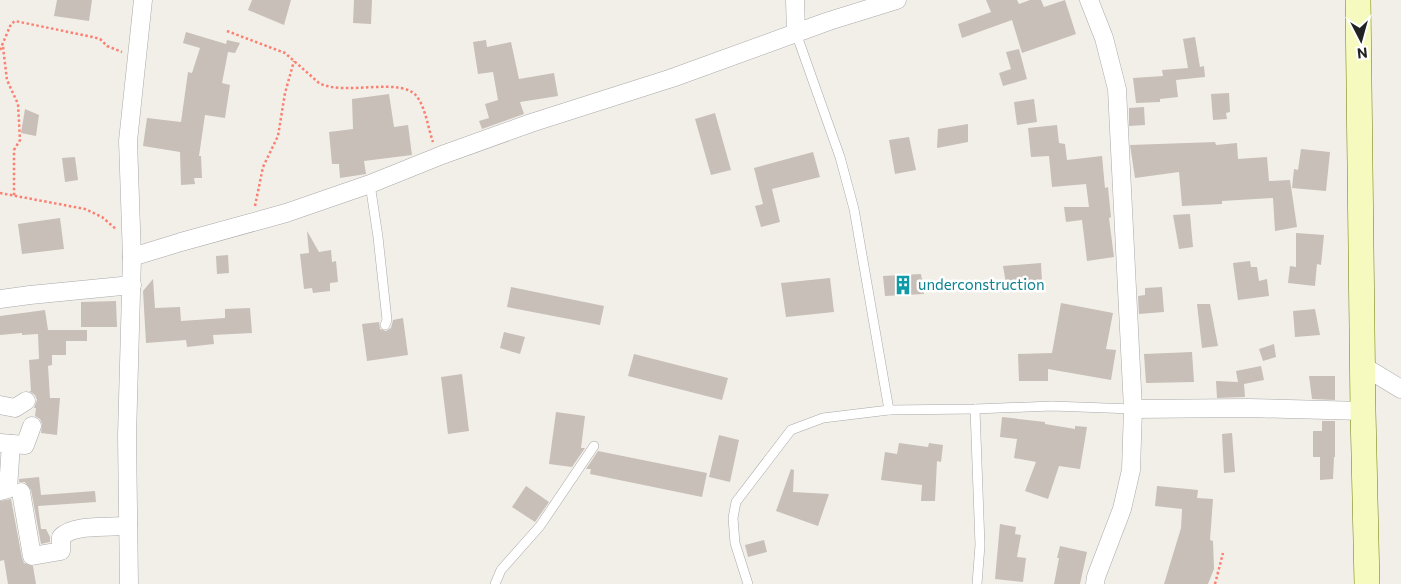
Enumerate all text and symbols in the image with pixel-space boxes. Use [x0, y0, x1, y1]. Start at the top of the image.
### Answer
north arrow [1336, 15, 1386, 65]
text: N [1356, 44, 1369, 62]
building icon: underconstruction [892, 274, 914, 296]
place label: underconstruction [918, 275, 1045, 293]

